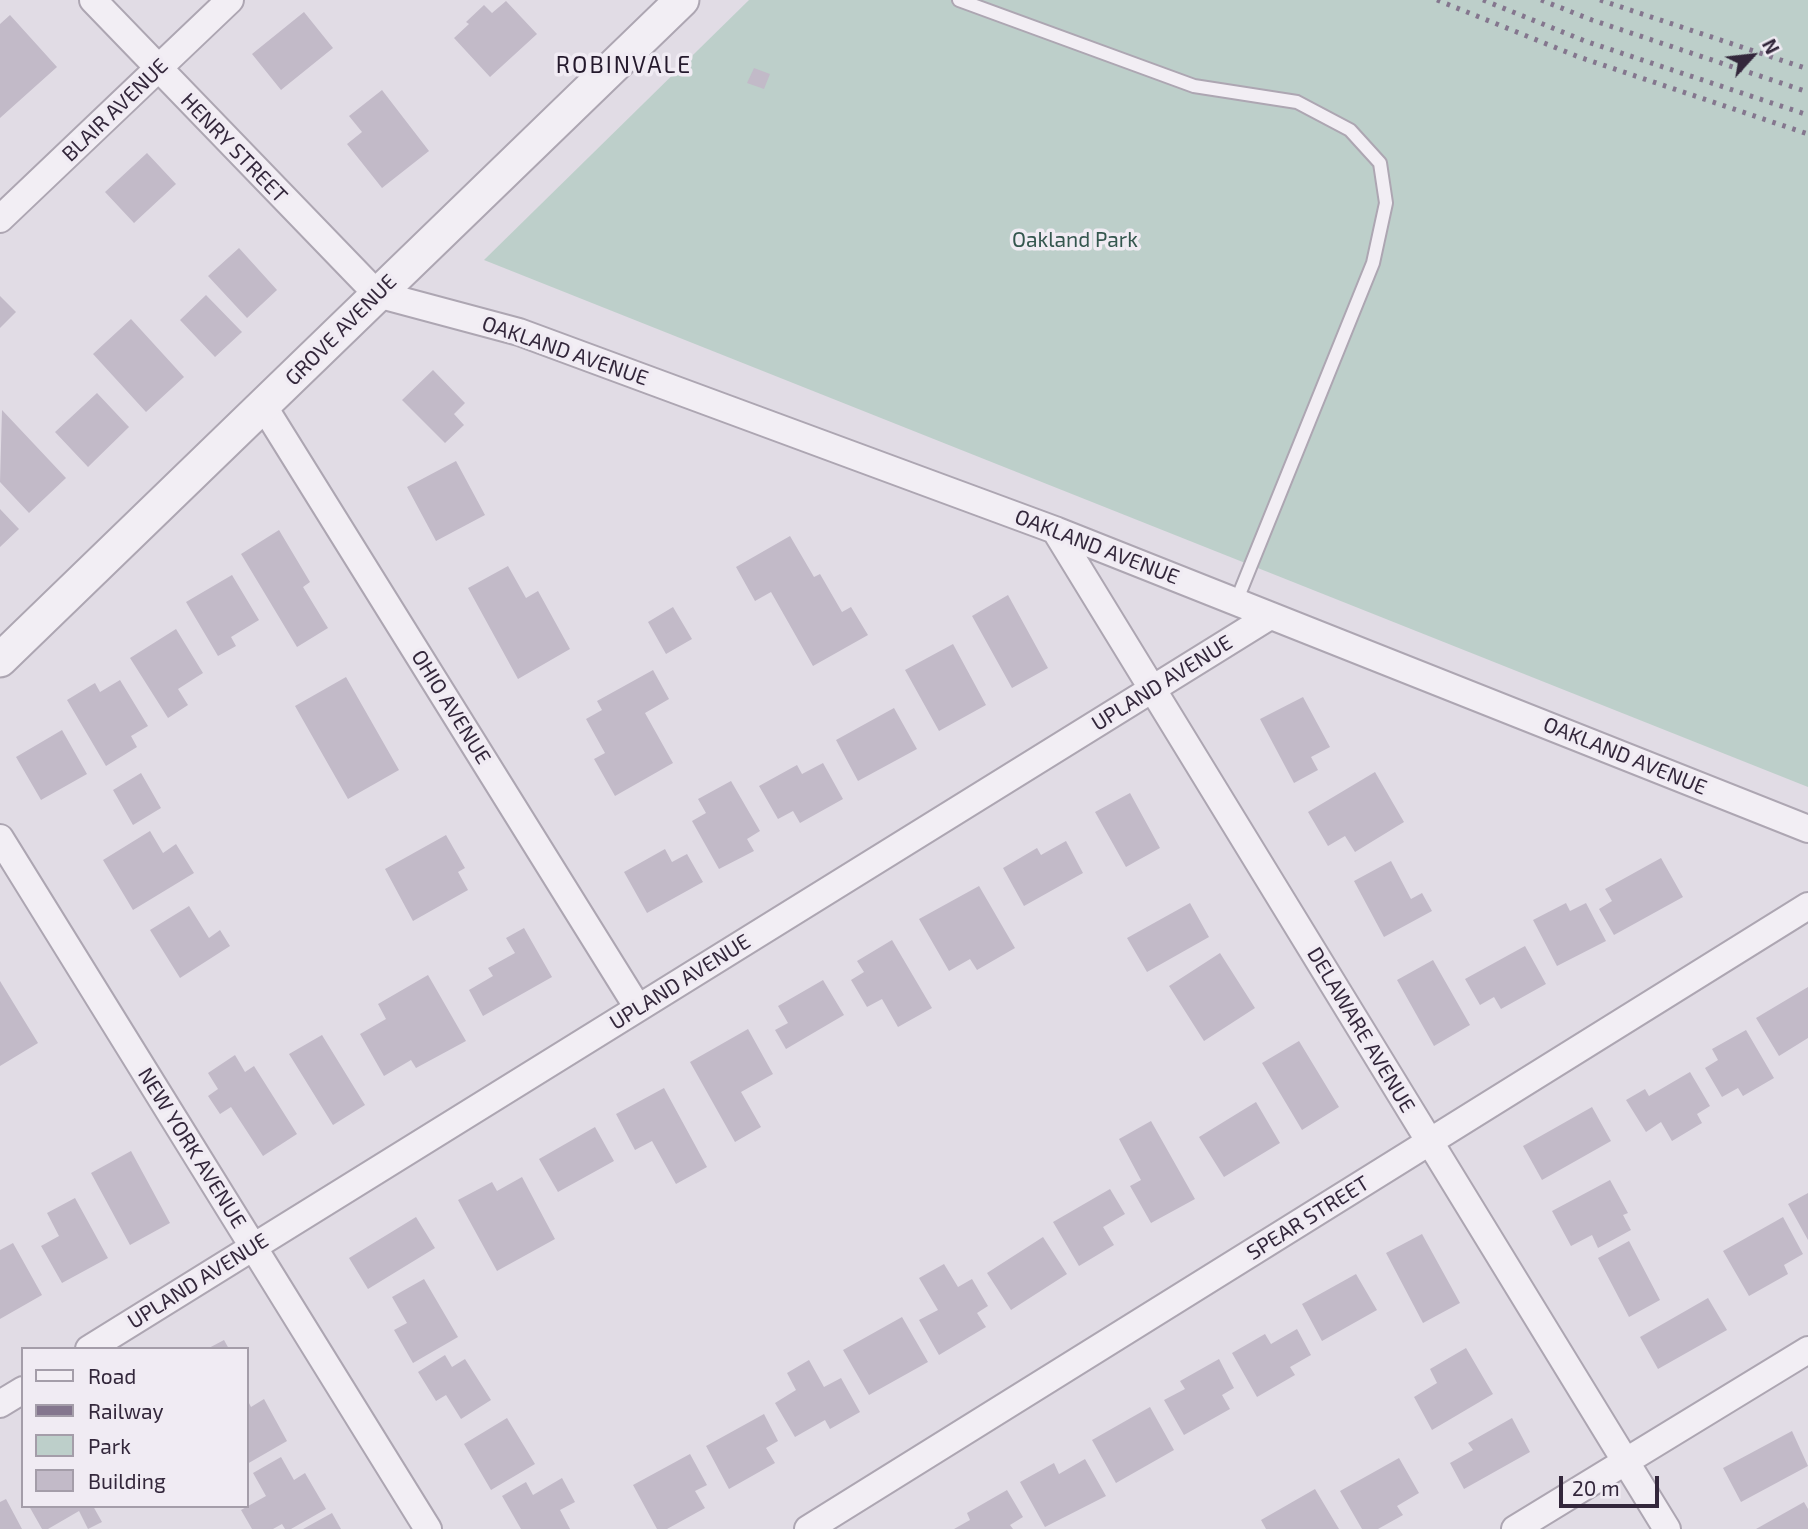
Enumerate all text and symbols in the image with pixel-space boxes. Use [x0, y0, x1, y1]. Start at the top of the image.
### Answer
north arrow [1717, 21, 1787, 91]
text: N [1758, 35, 1785, 58]
district label: ROBINVALE [557, 51, 691, 79]
street label: BLAIR AVENUE [57, 53, 173, 167]
street label: HENRY STREET [175, 88, 293, 208]
park label: Oakland Park [1012, 227, 1138, 253]
street label: GROVE AVENUE [280, 269, 402, 391]
street label: OAKLAND AVENUE [479, 311, 651, 391]
street label: OAKLAND AVENUE [1011, 504, 1183, 590]
street label: UPLAND AVENUE [1087, 630, 1237, 736]
street label: OHIO AVENUE [406, 645, 496, 769]
street label: OAKLAND AVENUE [1540, 712, 1710, 800]
street label: UPLAND AVENUE [605, 929, 755, 1035]
street label: DELAWARE AVENUE [1302, 943, 1420, 1117]
street label: NEW YORK AVENUE [132, 1063, 252, 1233]
street label: SPEAR STREET [1242, 1170, 1374, 1266]
street label: UPLAND AVENUE [123, 1228, 273, 1334]
legend [21, 1347, 248, 1508]
text: Road [88, 1363, 136, 1388]
text: Railway [88, 1398, 164, 1423]
text: Park [88, 1433, 131, 1458]
scale bar [1563, 1462, 1663, 1506]
text: Building [88, 1468, 166, 1493]
text: 20 m [1572, 1475, 1620, 1500]

